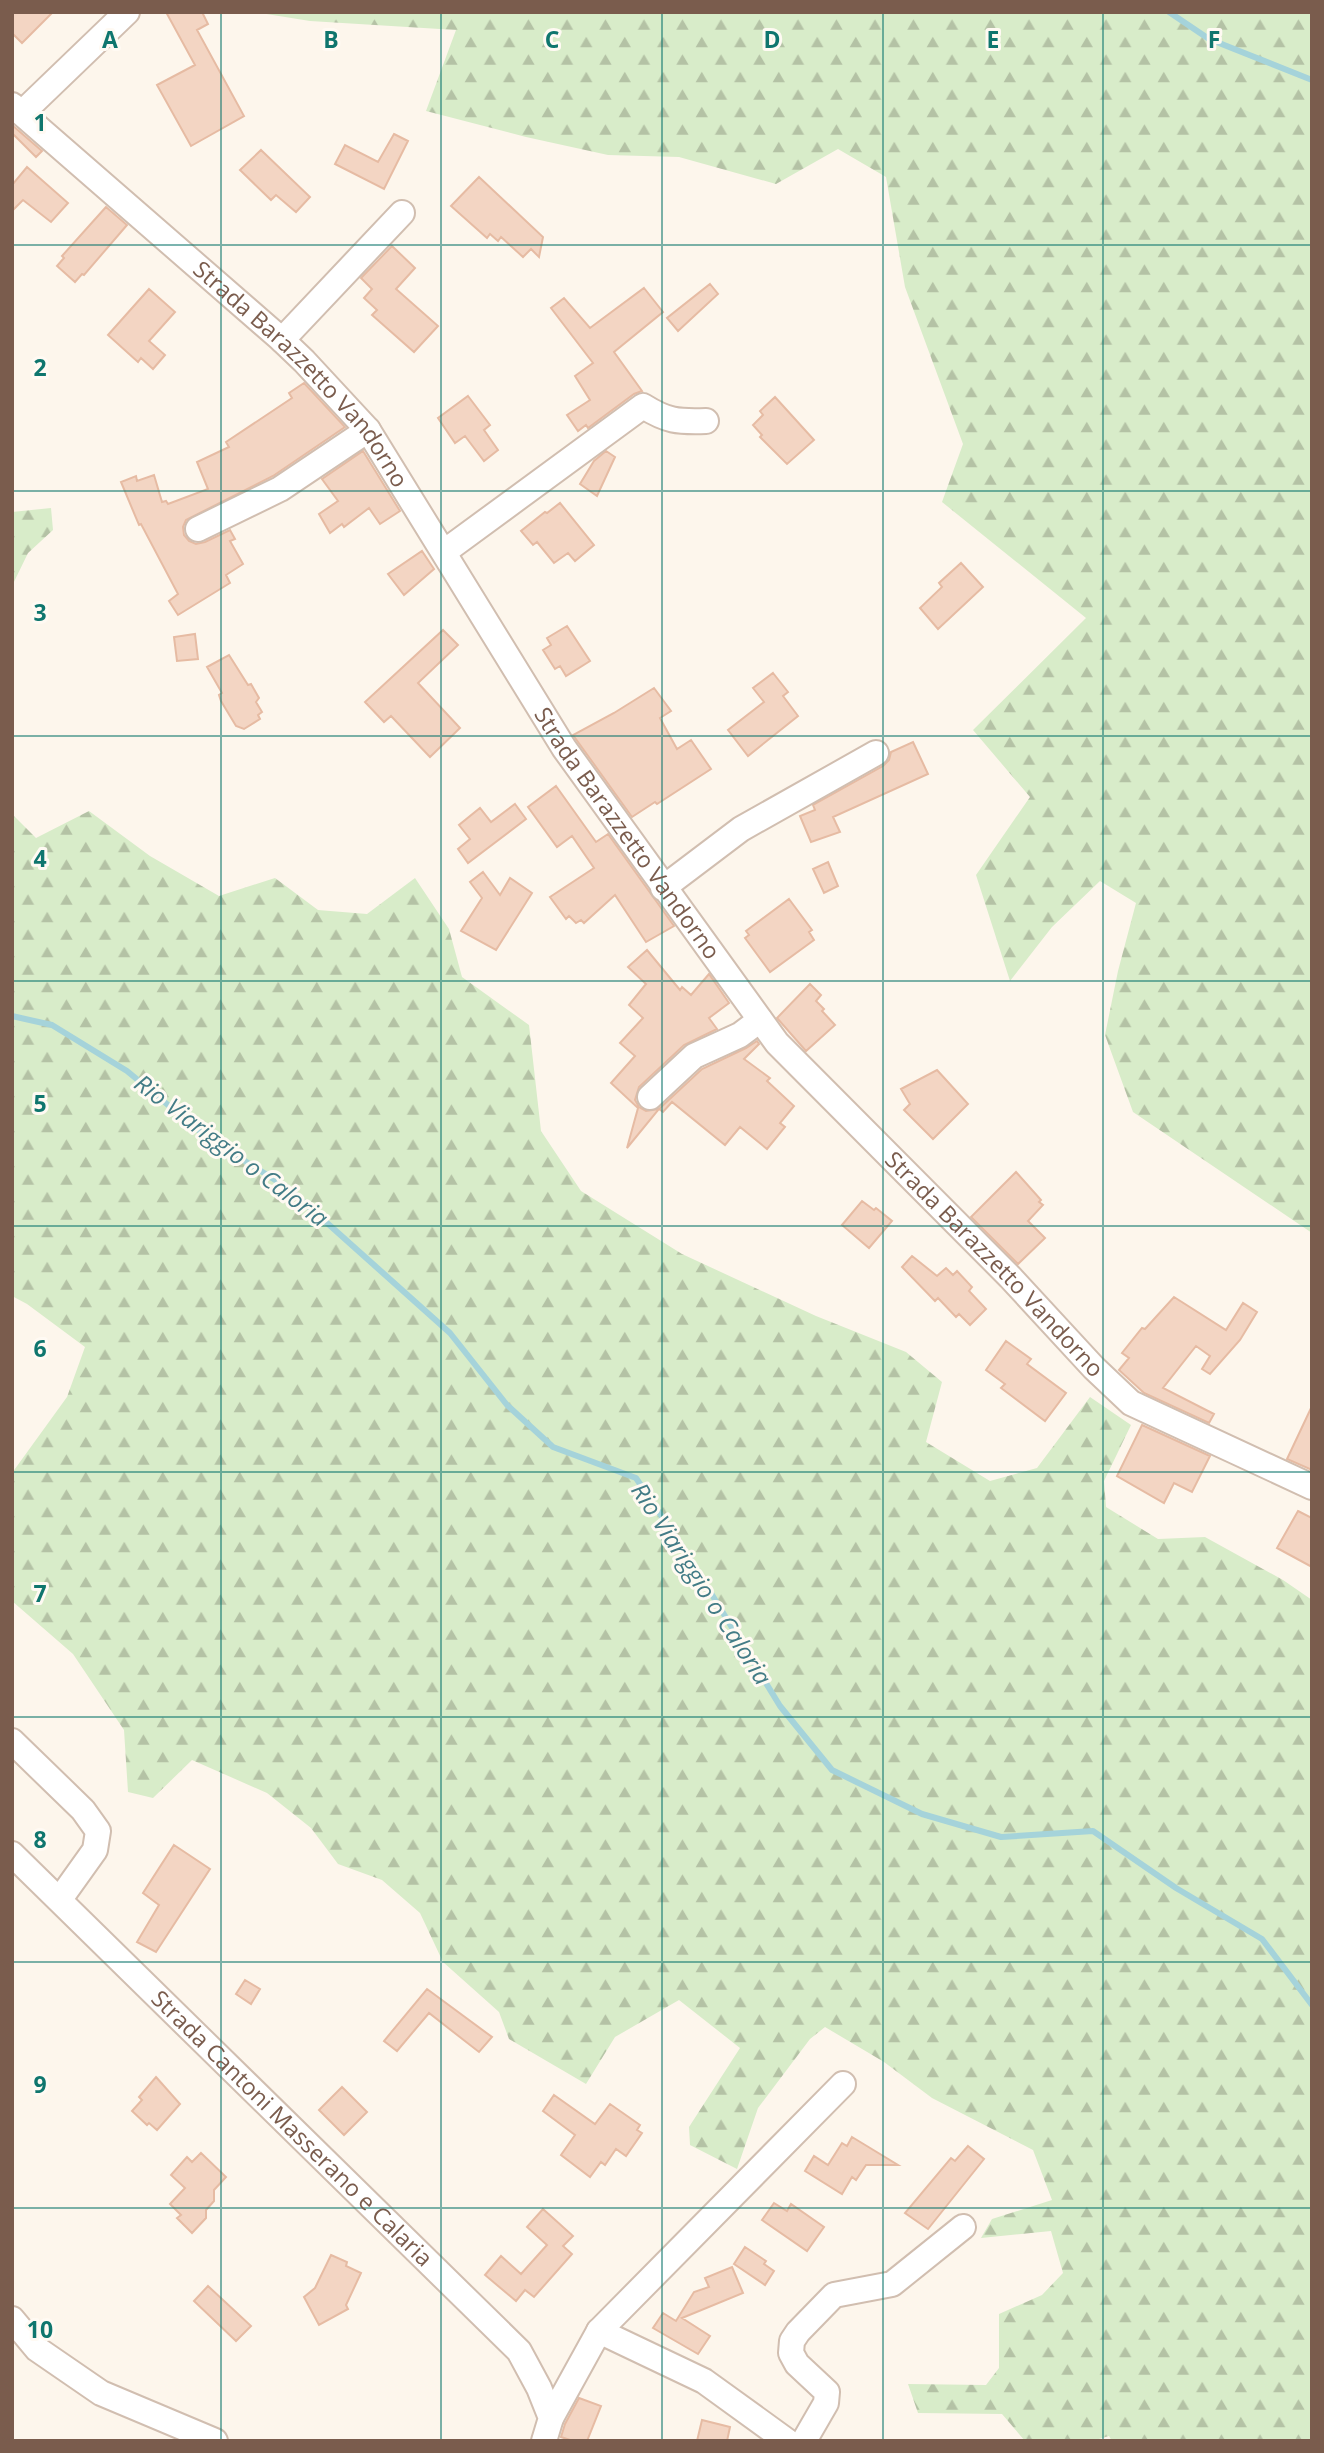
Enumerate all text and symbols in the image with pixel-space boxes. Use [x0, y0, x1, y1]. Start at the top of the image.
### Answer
text: A [102, 23, 118, 55]
text: B [323, 23, 339, 55]
text: C [545, 23, 559, 55]
text: D [763, 23, 781, 55]
text: E [987, 23, 999, 55]
text: F [1208, 23, 1220, 55]
text: 1 [33, 106, 47, 138]
street label: Strada Barazzetto Vandorno [187, 253, 416, 493]
text: 2 [33, 351, 47, 383]
text: 3 [33, 596, 47, 628]
street label: Strada Barazzetto Vandorno [528, 701, 728, 965]
text: 4 [33, 842, 47, 874]
water label: Rio Viariggio o Caloria [128, 1066, 336, 1234]
text: 5 [33, 1087, 47, 1119]
street label: Strada Barazzetto Vandorno [879, 1144, 1111, 1384]
text: 6 [33, 1332, 47, 1364]
water label: Rio Viariggio o Caloria [625, 1476, 780, 1691]
text: 7 [33, 1577, 47, 1609]
text: 8 [33, 1823, 47, 1855]
street label: Strada Cantoni Masserano e Calaria [145, 1982, 440, 2273]
text: 9 [33, 2068, 47, 2100]
text: 10 [27, 2313, 53, 2345]

